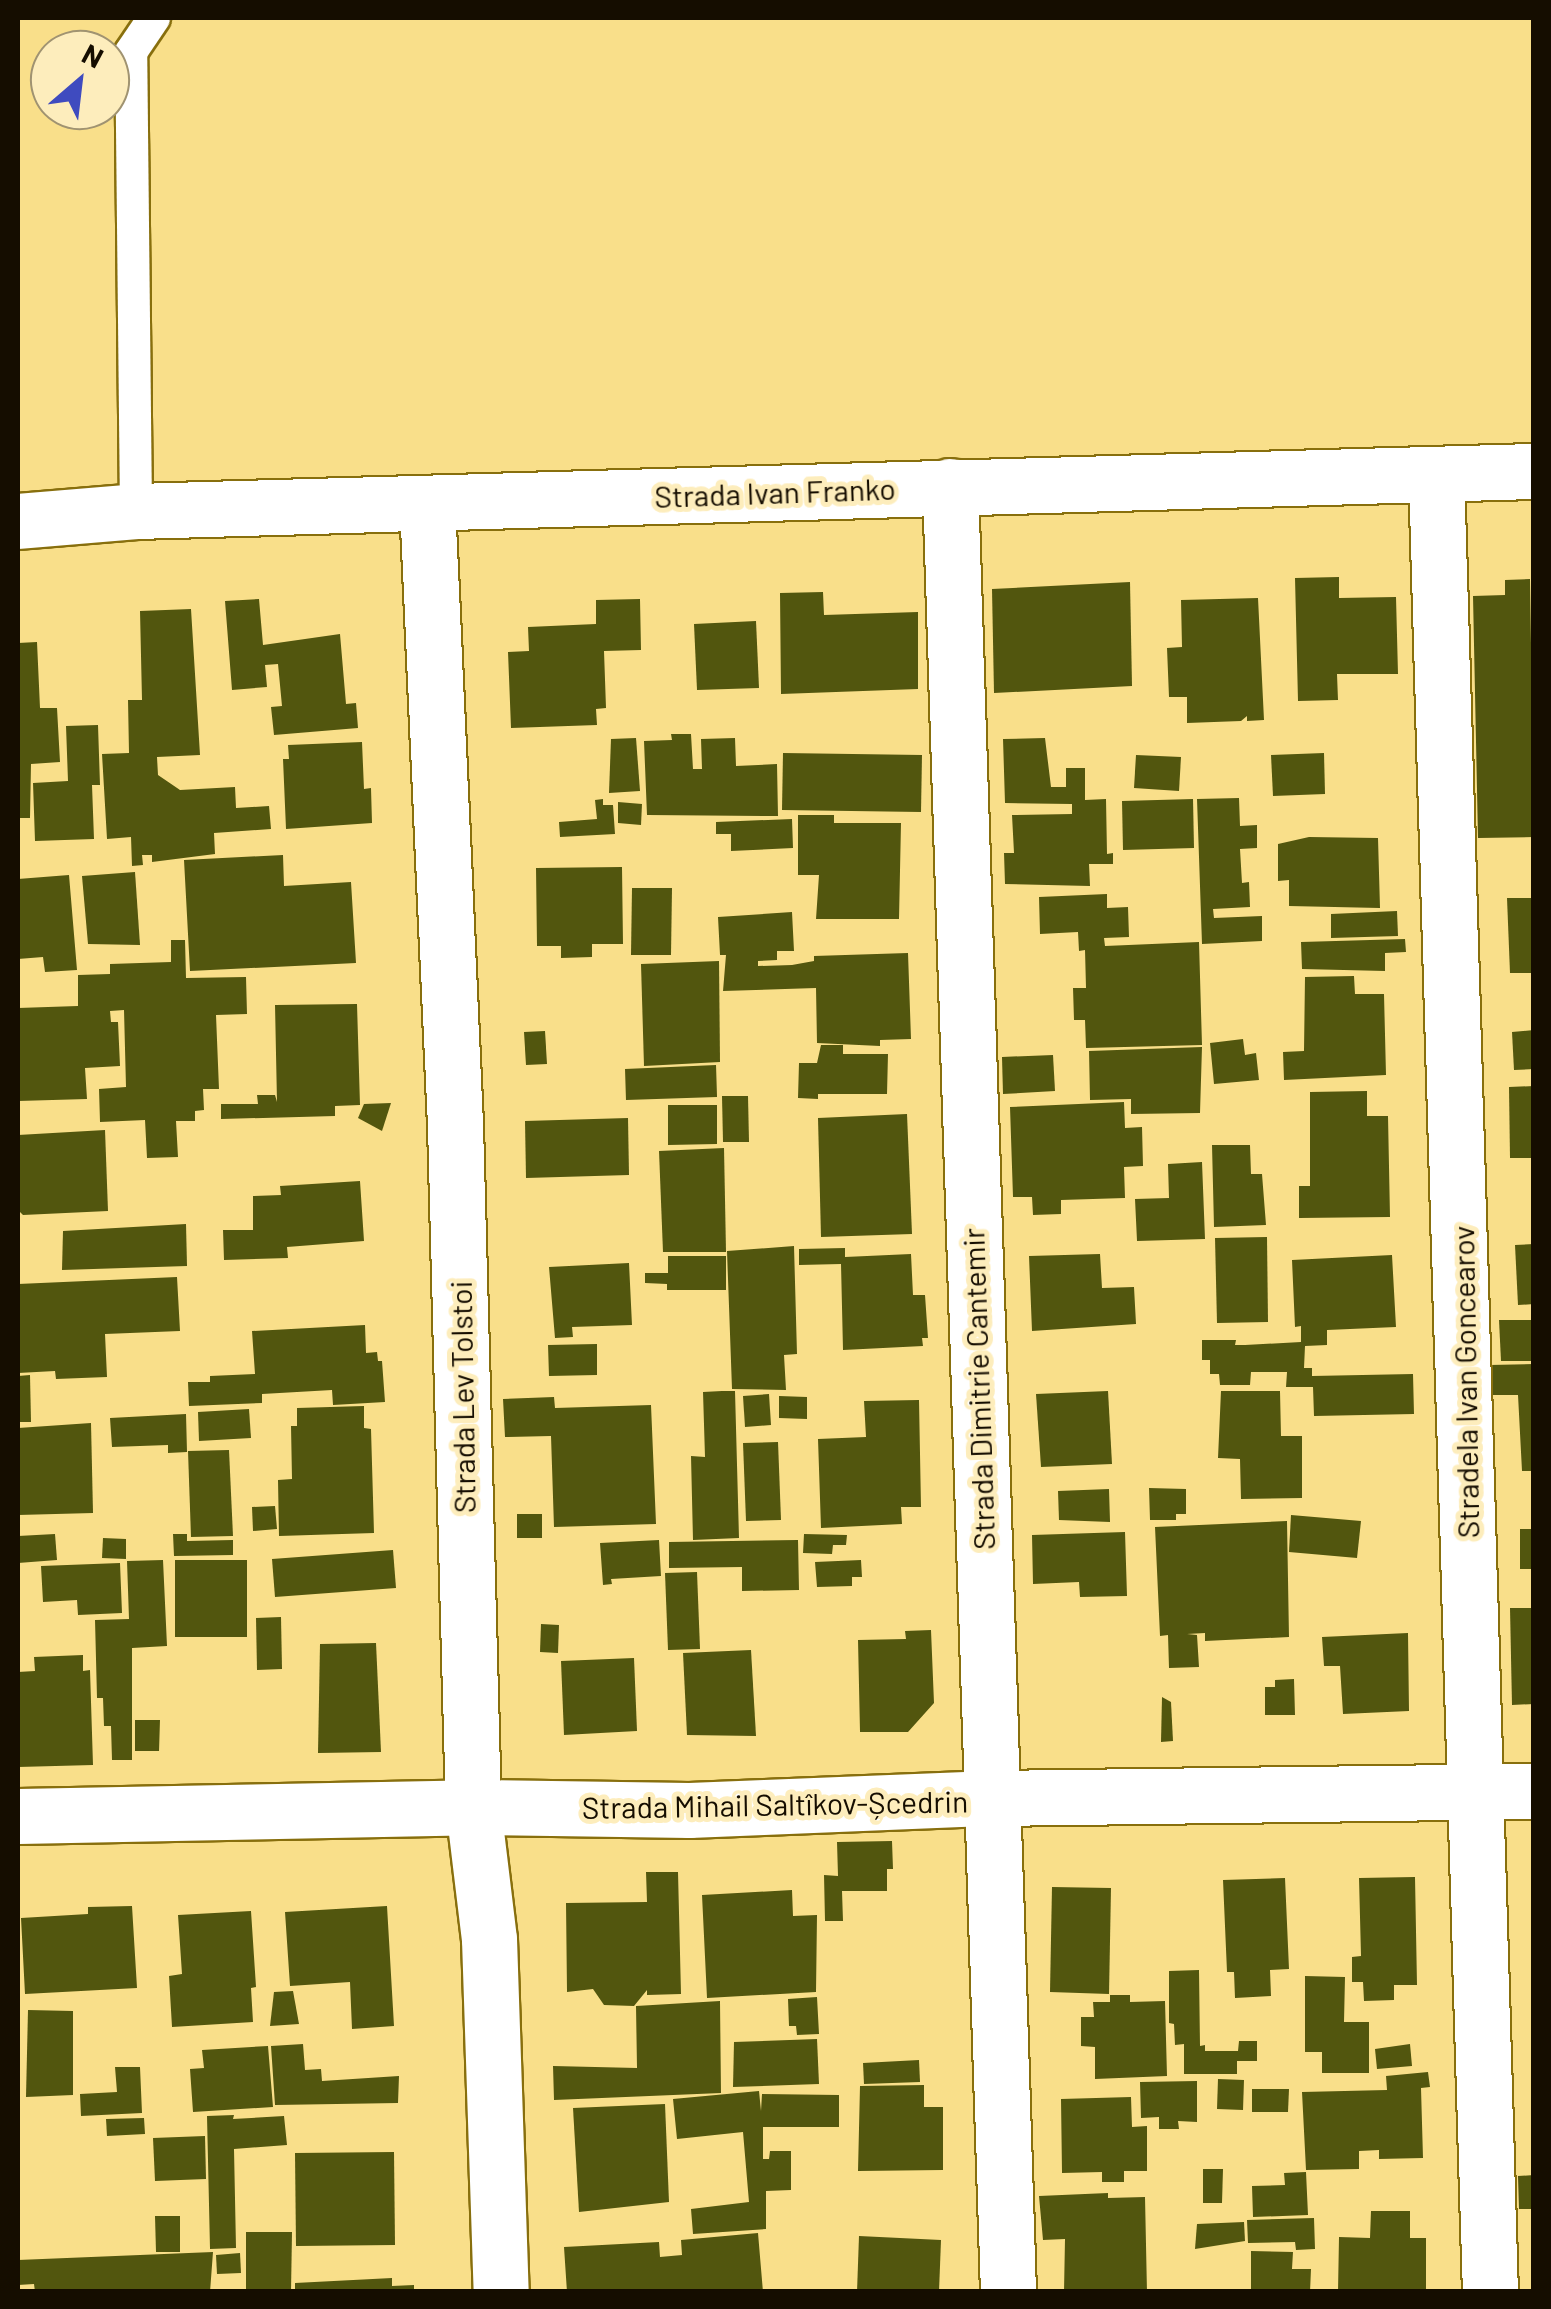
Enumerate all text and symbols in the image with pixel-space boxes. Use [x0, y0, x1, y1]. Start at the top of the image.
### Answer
north arrow [30, 30, 130, 130]
text: N [77, 36, 109, 75]
street label: Strada Ivan Franko [654, 470, 896, 514]
street label: Stradela Ivan Goncearov [1444, 1225, 1486, 1539]
street label: Strada Dimitrie Cantemir [954, 1228, 1002, 1550]
street label: Strada Lev Tolstoi [442, 1281, 482, 1513]
street label: Strada Mihail Saltîkov-Șcedrin [582, 1783, 968, 1825]

